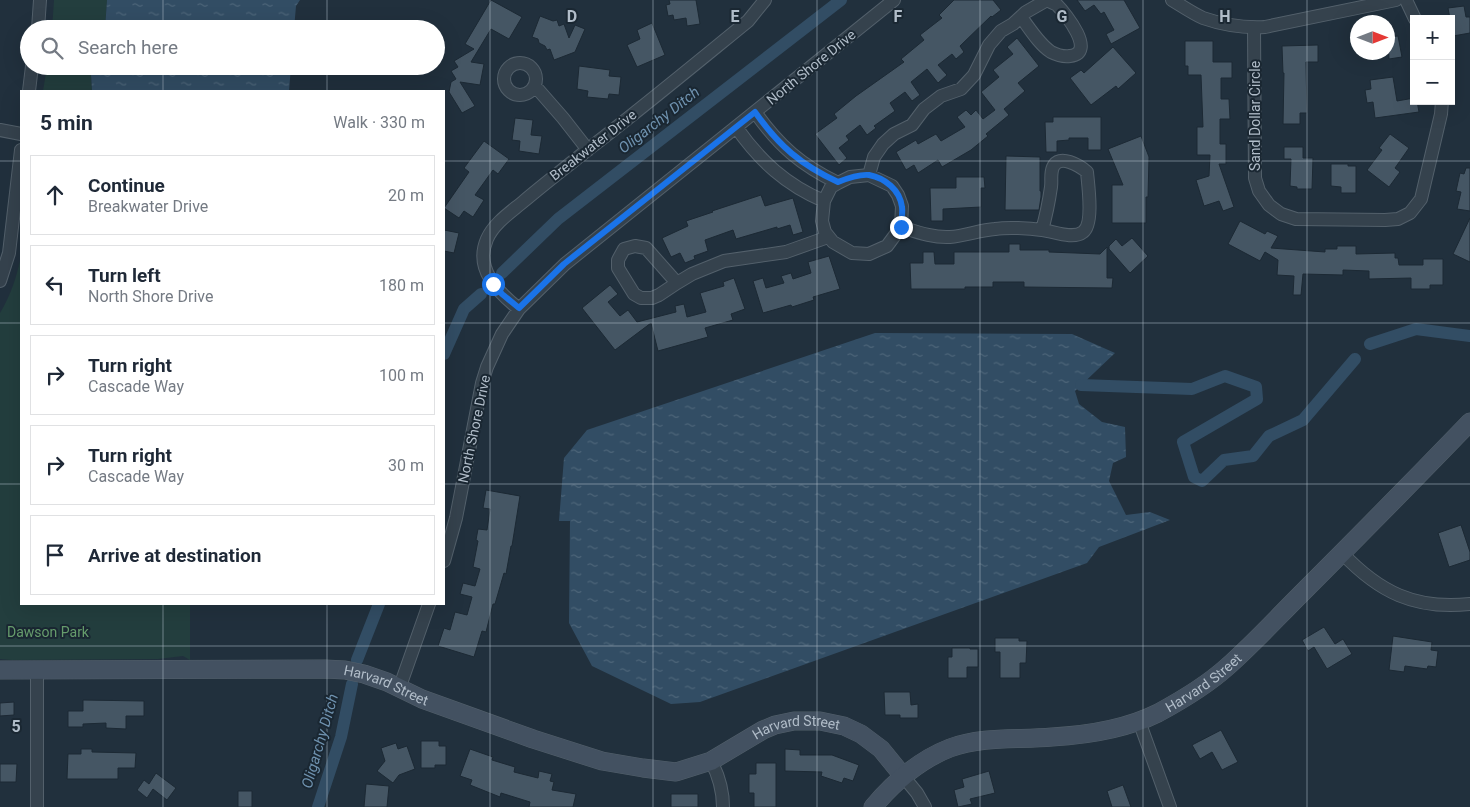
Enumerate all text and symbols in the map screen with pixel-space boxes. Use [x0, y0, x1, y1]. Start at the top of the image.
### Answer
text: D [567, 7, 577, 26]
text: E [731, 7, 740, 26]
text: F [894, 7, 903, 26]
text: G [1057, 7, 1068, 26]
text: H [1219, 7, 1231, 26]
north arrow [1350, 15, 1395, 60]
map controls [1410, 15, 1455, 105]
button: + [1410, 15, 1455, 60]
search box [20, 20, 445, 75]
street label: North Shore Drive [763, 26, 859, 108]
icon: search [38, 34, 66, 62]
text: Search here [78, 36, 178, 59]
button: − [1410, 60, 1455, 105]
street label: Sand Dollar Circle [1247, 61, 1263, 171]
water label: Oligarchy Ditch [615, 83, 703, 157]
street label: Breakwater Drive [547, 106, 639, 184]
text: 5 min [40, 111, 93, 135]
text: Walk · 330 m [333, 113, 425, 132]
text: Continue [88, 174, 165, 197]
icon: ahead [41, 181, 69, 209]
text: 20 m [388, 186, 424, 205]
text: Breakwater Drive [88, 197, 208, 216]
route end [890, 216, 913, 239]
text: Turn left [88, 264, 161, 287]
icon: left [41, 271, 69, 299]
route start [482, 273, 505, 296]
text: 180 m [379, 276, 424, 295]
text: North Shore Drive [88, 287, 213, 306]
text: Turn right [88, 354, 172, 377]
icon: right [41, 361, 69, 389]
text: 100 m [379, 366, 424, 385]
street label: North Shore Drive [455, 374, 493, 484]
text: Cascade Way [88, 377, 184, 396]
text: Turn right [88, 444, 172, 467]
icon: right [41, 451, 69, 479]
text: 30 m [388, 456, 424, 475]
text: Cascade Way [88, 467, 184, 486]
icon: arrive [41, 541, 69, 569]
text: Arrive at destination [88, 544, 261, 567]
park label: Dawson Park [7, 624, 90, 640]
street label: Harvard Street [1163, 650, 1245, 715]
street label: Harvard Street [342, 662, 431, 709]
water label: Oligarchy Ditch [298, 692, 342, 790]
street label: Harvard Street [749, 713, 842, 743]
text: 5 [11, 717, 21, 736]

